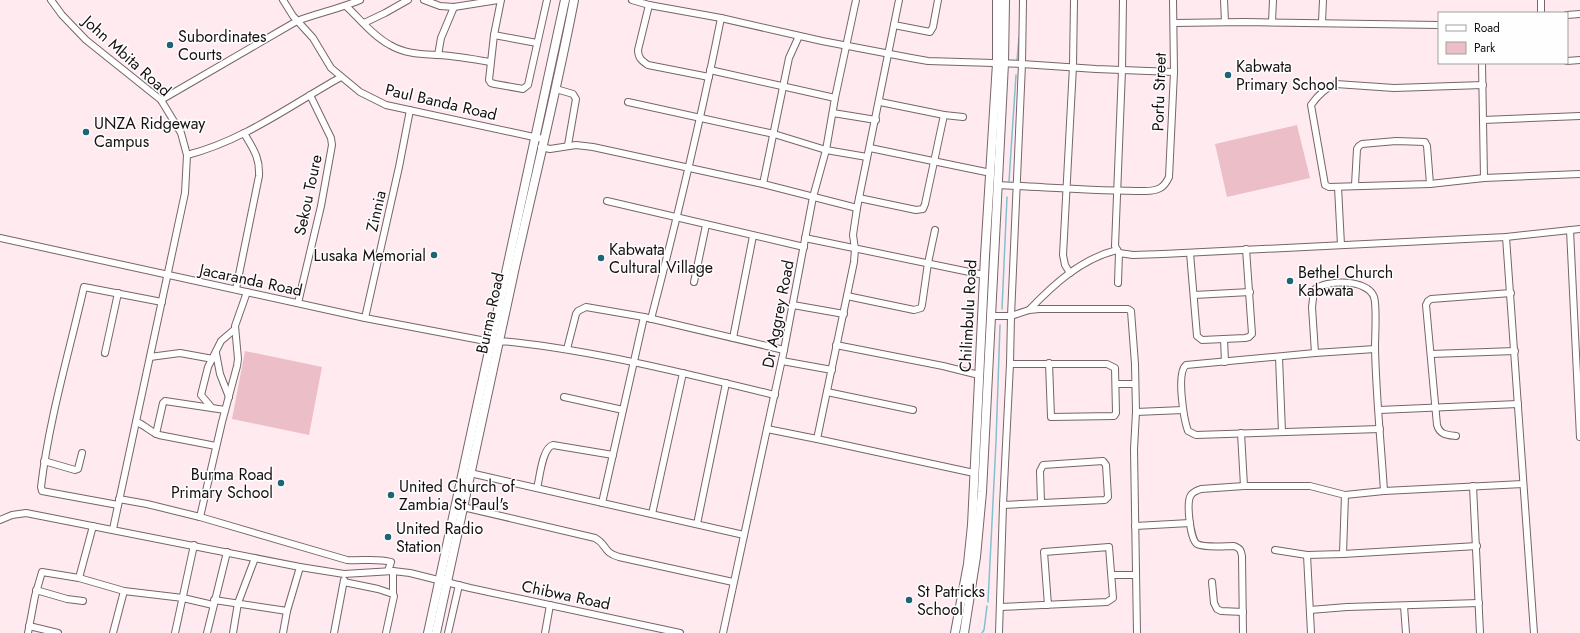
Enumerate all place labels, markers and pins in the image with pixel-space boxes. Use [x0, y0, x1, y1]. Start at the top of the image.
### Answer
place label: Subordinates Courts [178, 25, 266, 66]
marker: Subordinates Courts [165, 40, 175, 50]
place label: Kabwata Primary School [1236, 55, 1338, 96]
marker: Kabwata Primary School [1223, 70, 1233, 80]
place label: UNZA Ridgeway Campus [94, 112, 206, 153]
marker: UNZA Ridgeway Campus [81, 127, 91, 137]
place label: Kabwata Cultural Village [609, 238, 713, 279]
place label: Lusaka Memorial [314, 244, 426, 267]
marker: Lusaka Memorial [429, 250, 439, 260]
marker: Kabwata Cultural Village [596, 253, 606, 263]
place label: Bethel Church Kabwata [1298, 261, 1393, 302]
marker: Bethel Church Kabwata [1285, 276, 1295, 286]
place label: Burma Road Primary School [171, 463, 273, 504]
place label: United Church of Zambia St Paul's [399, 475, 515, 516]
marker: Burma Road Primary School [276, 478, 286, 488]
marker: United Church of Zambia St Paul's [386, 490, 396, 500]
place label: United Radio Station [396, 517, 484, 558]
marker: United Radio Station [383, 532, 393, 542]
place label: St Patricks School [917, 580, 985, 621]
marker: St Patricks School [904, 595, 914, 605]

